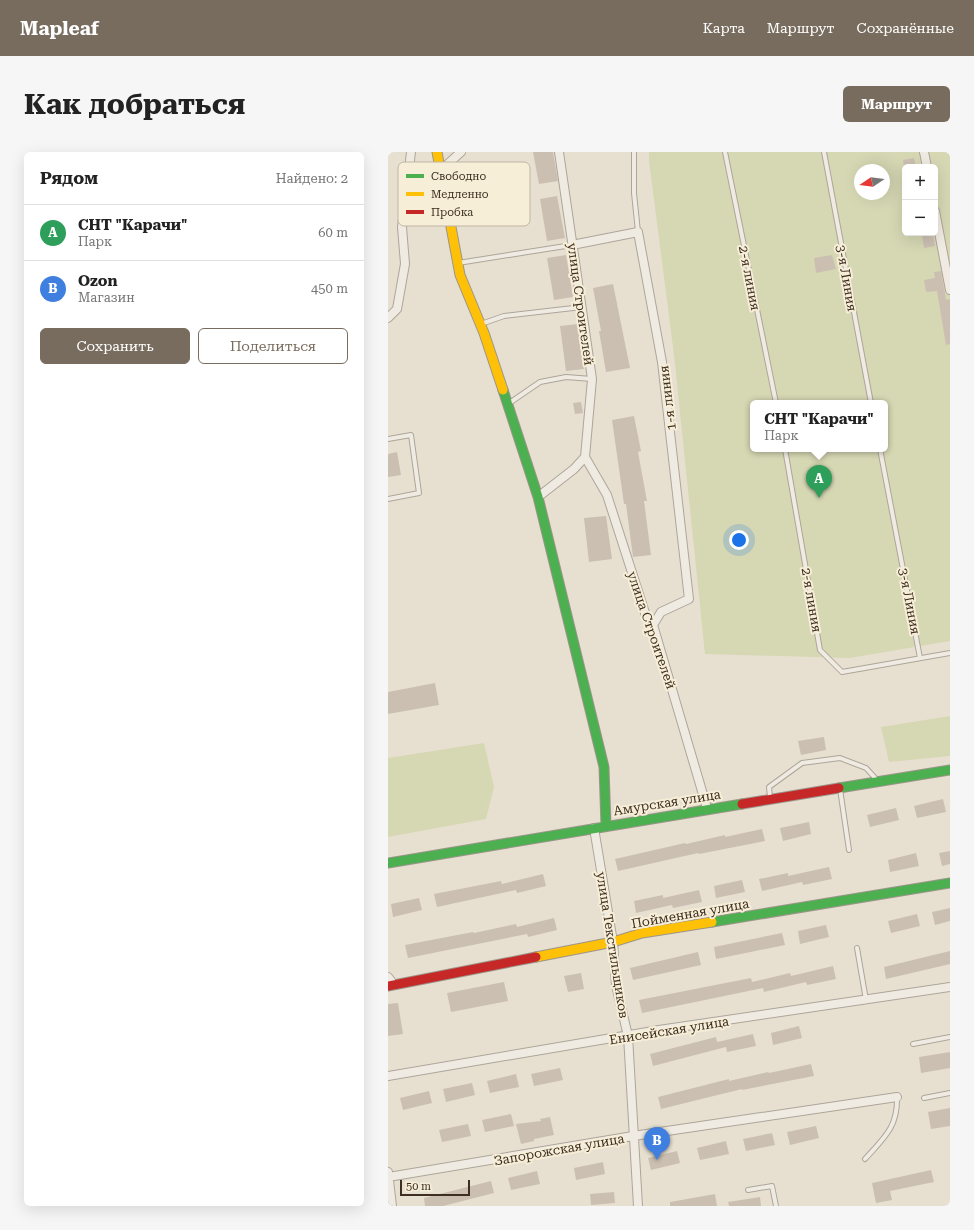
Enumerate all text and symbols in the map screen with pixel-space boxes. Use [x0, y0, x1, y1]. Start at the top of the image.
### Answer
text: Mapleaf [20, 17, 99, 40]
text: Карта [703, 20, 745, 36]
text: Маршрут [767, 20, 835, 36]
text: Сохранённые [857, 20, 954, 36]
button: Маршрут [843, 86, 950, 122]
text: Как добраться [24, 88, 245, 121]
legend [398, 162, 530, 226]
north arrow [854, 164, 890, 200]
map controls [902, 164, 938, 236]
button: + [902, 164, 938, 200]
text: Рядом [40, 168, 98, 188]
text: Свободно [431, 170, 487, 183]
text: Найдено: 2 [276, 171, 348, 186]
text: Медленно [431, 188, 489, 201]
button: − [902, 200, 938, 236]
text: Пробка [431, 206, 473, 219]
text: СНТ "Карачи" [78, 216, 187, 234]
text: A [48, 225, 58, 240]
text: 60 m [318, 225, 348, 240]
text: Парк [78, 234, 112, 249]
street label: улица Строителей [564, 242, 597, 366]
street label: 3-я Линия [833, 244, 860, 313]
street label: 2-я линия [736, 245, 763, 312]
text: Ozon [78, 272, 118, 290]
text: B [48, 281, 58, 296]
text: 450 m [311, 281, 348, 296]
text: Магазин [78, 290, 135, 305]
button: Сохранить [40, 328, 190, 364]
button: Поделиться [198, 328, 348, 364]
street label: 1-я линия [656, 365, 679, 431]
popup [750, 400, 888, 452]
text: СНТ "Карачи" [764, 410, 874, 428]
text: Парк [764, 428, 799, 443]
pin: A [806, 465, 832, 498]
your location [729, 530, 749, 550]
street label: 2-я линия [798, 567, 825, 634]
street label: 3-я Линия [896, 567, 923, 636]
street label: улица Строителей [624, 569, 679, 691]
street label: Амурская улица [612, 787, 722, 818]
street label: улица Текстильщиков [594, 871, 632, 1019]
street label: Пойменная улица [630, 896, 750, 931]
street label: Енисейская улица [608, 1014, 730, 1047]
pin: B [644, 1127, 670, 1160]
street label: Запорожская улица [493, 1131, 625, 1168]
scale bar [400, 1178, 470, 1197]
text: 50 m [406, 1180, 431, 1193]

